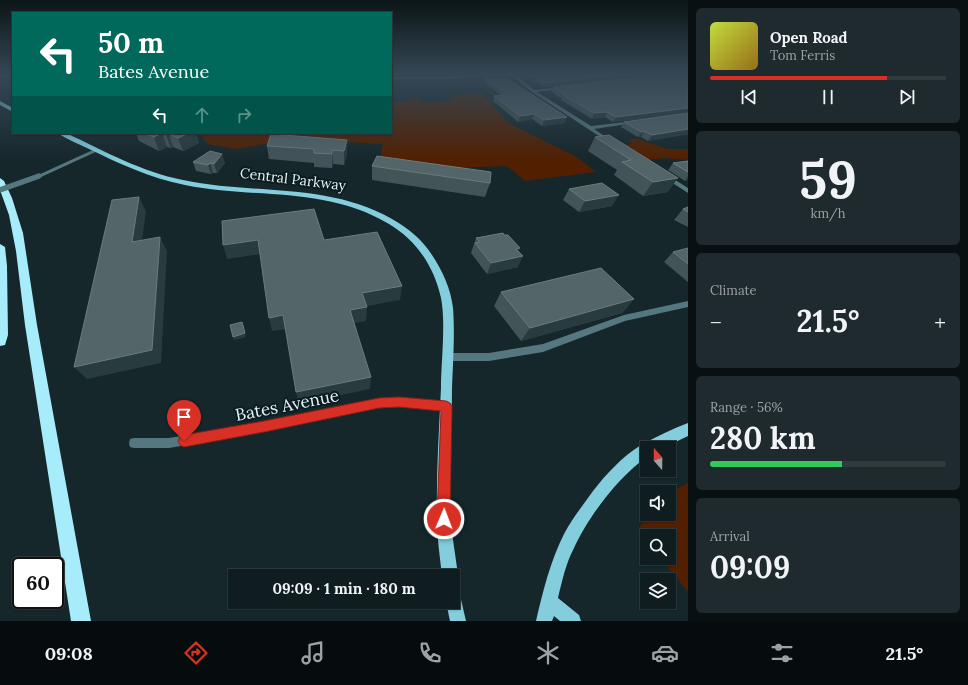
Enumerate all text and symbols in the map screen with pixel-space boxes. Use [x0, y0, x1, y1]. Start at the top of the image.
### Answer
text: 50 m [98, 25, 164, 61]
icon: left [32, 28, 84, 80]
text: Open Road [770, 28, 848, 47]
text: Tom Ferris [770, 47, 835, 64]
text: Bates Avenue [98, 60, 209, 83]
icon: previous [738, 86, 760, 108]
icon: pause [817, 86, 839, 108]
icon: next [896, 86, 918, 108]
icon: left [149, 104, 171, 126]
icon: ahead [191, 104, 213, 126]
icon: right [233, 104, 255, 126]
text: 59 [799, 146, 857, 212]
street label: Central Parkway [239, 164, 348, 194]
text: km/h [810, 205, 846, 222]
text: Climate [710, 282, 757, 299]
text: 21.5° [797, 302, 859, 340]
text: − [710, 308, 722, 336]
text: + [934, 308, 946, 336]
street label: Bates Avenue [233, 384, 341, 426]
text: Range · 56% [710, 399, 783, 416]
pin [167, 400, 201, 441]
icon: arrive [173, 406, 195, 428]
text: 280 km [710, 419, 816, 457]
north arrow [640, 441, 676, 477]
map controls [640, 441, 676, 609]
button: sound [640, 485, 676, 521]
position arrow [423, 498, 465, 540]
text: Arrival [710, 528, 750, 545]
button: search [640, 529, 676, 565]
text: 09:09 [710, 548, 790, 586]
speed limit sign: 60 [12, 557, 64, 609]
button: layers [640, 573, 676, 609]
text: 09:09 · 1 min · 180 m [273, 579, 415, 598]
icon: directions [182, 639, 210, 667]
icon: music [299, 639, 327, 667]
icon: phone [416, 639, 444, 667]
icon: climate [534, 639, 562, 667]
icon: car [651, 639, 679, 667]
icon: filters [768, 639, 796, 667]
text: 09:08 [45, 642, 93, 665]
text: 21.5° [886, 642, 923, 665]

